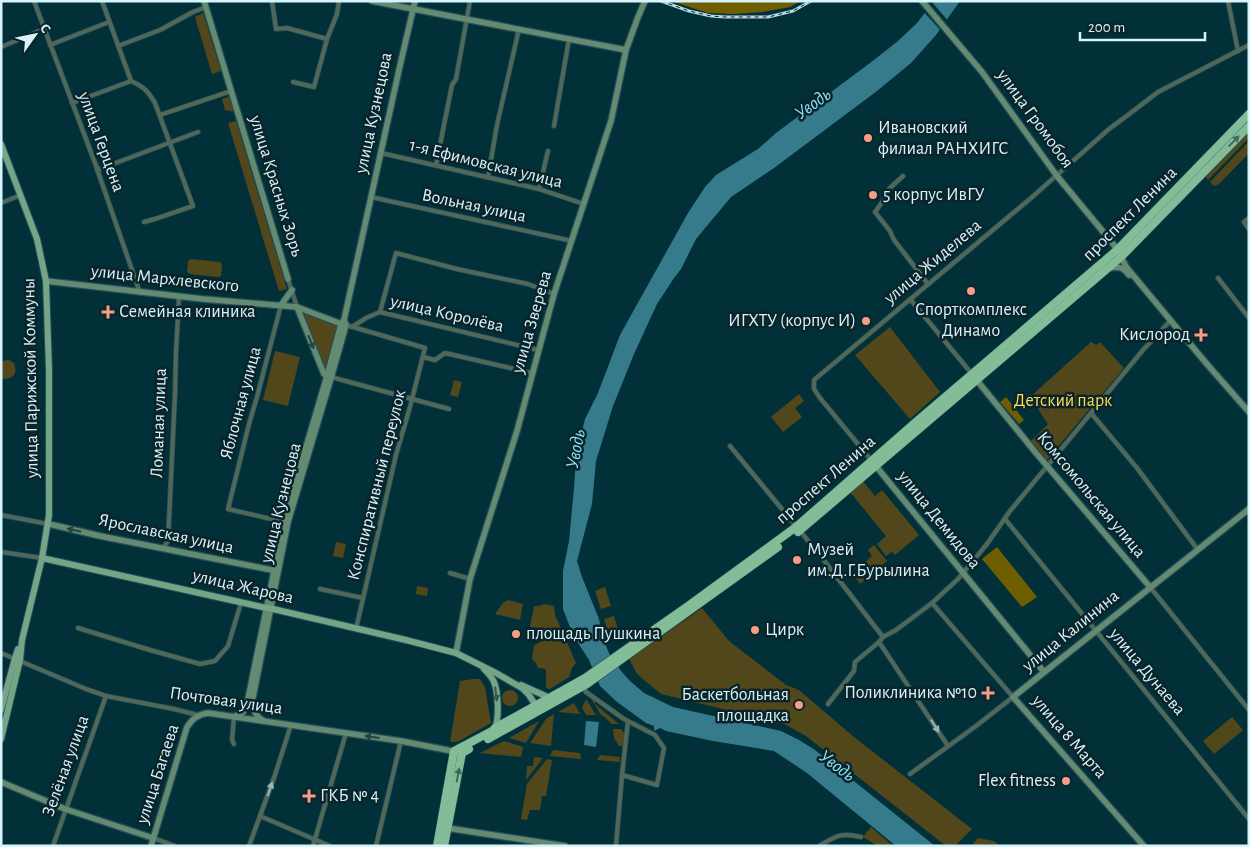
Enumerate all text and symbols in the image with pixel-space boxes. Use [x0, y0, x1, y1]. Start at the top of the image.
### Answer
north arrow [10, 10, 60, 60]
scale bar [1080, 10, 1205, 42]
text: 200 m [1088, 20, 1125, 35]
text: С [37, 21, 53, 36]
street label: улица Кузнецова [352, 51, 396, 176]
street label: улица Громобоя [993, 65, 1077, 172]
water label: Уводь [791, 84, 835, 123]
street label: улица Герцена [74, 89, 127, 194]
street label: улица Красных Зорь [246, 112, 306, 259]
place label: Ивановский филиал РАНХИГС [878, 119, 1008, 158]
marker: Ивановский филиал РАНХИГС [862, 132, 874, 144]
one-way arrow [1228, 135, 1240, 147]
street label: 1-я Ефимовская улица [408, 136, 564, 192]
street label: проспект Ленина [1079, 163, 1181, 265]
street label: Вольная улица [420, 186, 528, 226]
place label: 5 корпус ИвГУ [883, 186, 985, 204]
marker: 5 корпус ИвГУ [867, 189, 879, 201]
street label: улица Жиделева [880, 216, 985, 308]
street label: улица Мархлевского [89, 262, 240, 296]
street label: улица Зверева [509, 269, 555, 376]
street label: улица Парижской Коммуны [20, 278, 42, 479]
marker: Спорткомплекс Динамо [965, 285, 977, 297]
street label: улица Королёва [388, 292, 505, 336]
place label: Спорткомплекс Динамо [915, 301, 1027, 340]
place label: Семейная клиника [119, 303, 256, 321]
marker: Семейная клиника [101, 305, 115, 319]
place label: ИГХТУ (корпус И) [728, 312, 856, 330]
marker: ИГХТУ (корпус И) [860, 315, 872, 327]
place label: Кислород [1119, 326, 1190, 344]
marker: Кислород [1194, 328, 1208, 342]
one-way arrow [308, 335, 316, 349]
street label: Яблочная улица [216, 344, 265, 461]
street label: Ломаная улица [148, 368, 170, 478]
street label: Конспиративный переулок [345, 387, 410, 582]
park label: Детский парк [1014, 392, 1113, 410]
water label: Уводь [563, 427, 589, 470]
street label: Комсомольская улица [1033, 429, 1149, 561]
street label: проспект Ленина [773, 432, 879, 528]
street label: улица Кузнецова [257, 441, 305, 566]
street label: улица Демидова [893, 467, 984, 572]
street label: Ярославская улица [97, 511, 235, 557]
one-way arrow [67, 526, 82, 534]
place label: Музей им.Д.Г.Бурылина [807, 541, 930, 580]
marker: Музей им.Д.Г.Бурылина [791, 554, 803, 566]
street label: улица Жарова [190, 566, 295, 607]
street label: улица Калинина [1018, 587, 1123, 676]
place label: Цирк [765, 621, 805, 639]
marker: Цирк [749, 624, 761, 636]
street label: улица Дунаева [1105, 624, 1188, 719]
place label: площадь Пушкина [526, 625, 660, 643]
marker: площадь Пушкина [510, 628, 522, 640]
street label: Почтовая улица [168, 684, 284, 718]
place label: Поликлиника №10 [844, 684, 977, 702]
place label: Баскетбольная площадка [681, 685, 789, 725]
one-way arrow [492, 686, 500, 702]
marker: Поликлиника №10 [981, 686, 995, 700]
street label: улица 8 Марта [1027, 691, 1110, 782]
marker: Баскетбольная площадка [793, 699, 805, 711]
street label: Зелёная улица [39, 713, 93, 819]
one-way arrow [931, 720, 940, 733]
street label: улица Багаева [133, 722, 183, 827]
one-way arrow [363, 733, 379, 741]
water label: Уводь [815, 746, 859, 786]
one-way arrow [454, 766, 462, 782]
place label: Flex fitness [978, 772, 1056, 790]
marker: Flex fitness [1060, 775, 1072, 787]
one-way arrow [266, 781, 274, 796]
place label: ГКБ № 4 [320, 787, 380, 805]
marker: ГКБ № 4 [302, 789, 316, 803]

